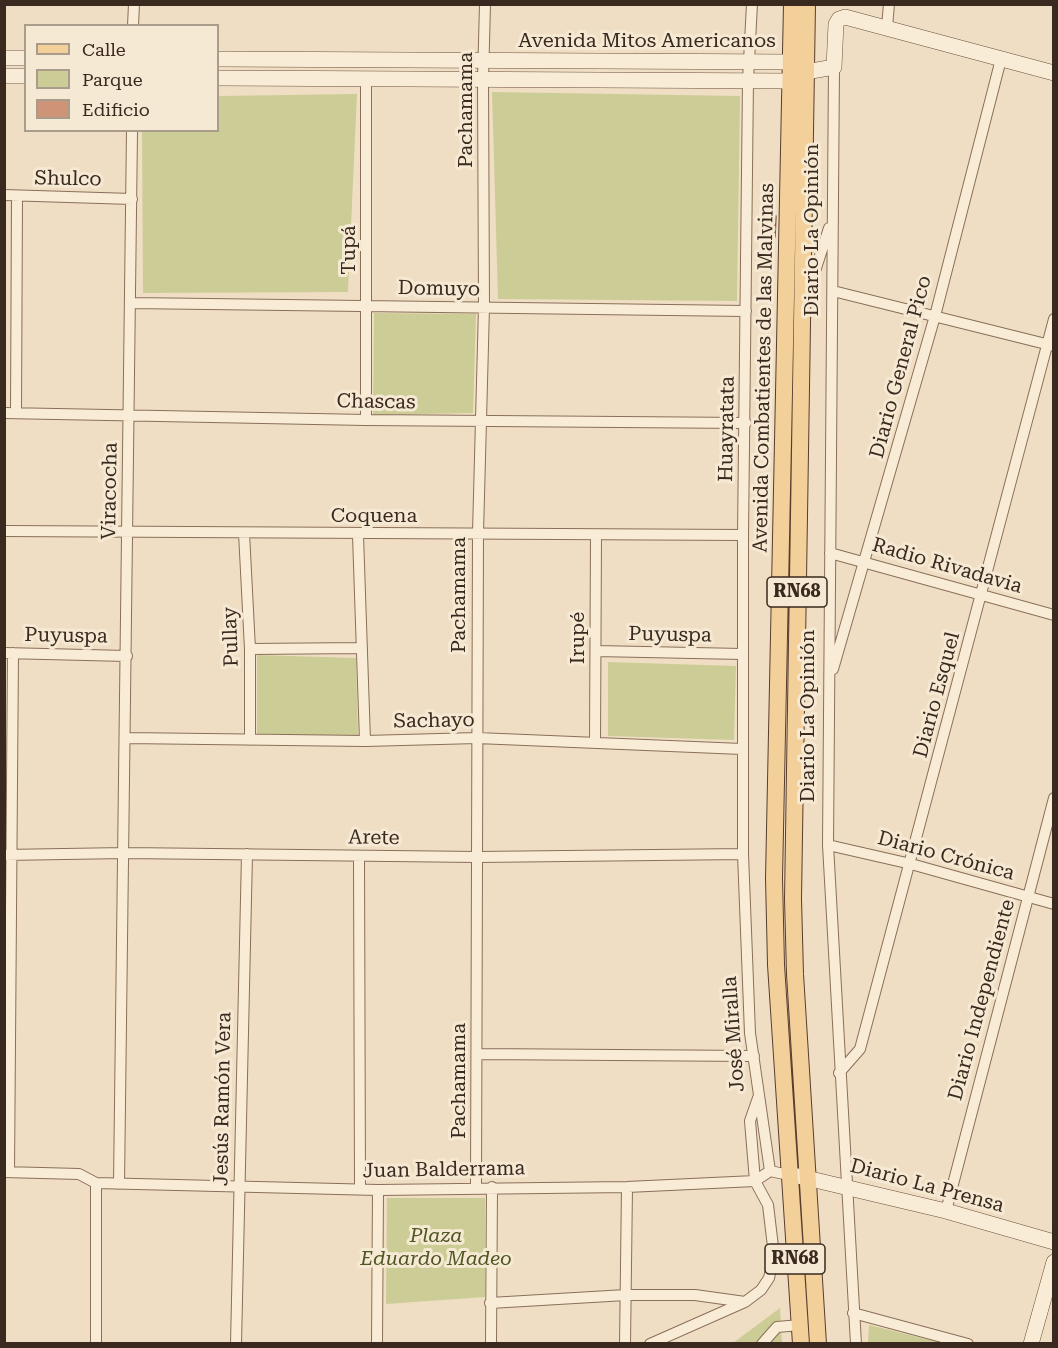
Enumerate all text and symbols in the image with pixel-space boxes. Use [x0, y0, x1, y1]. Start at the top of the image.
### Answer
legend [24, 24, 219, 132]
street label: Avenida Mitos Americanos [518, 29, 776, 53]
text: Calle [82, 39, 126, 60]
street label: Pachamama [454, 52, 478, 168]
text: Parque [82, 69, 143, 90]
text: Edificio [82, 99, 150, 120]
street label: Diario La Opinión [800, 144, 824, 316]
street label: Shulco [34, 166, 102, 192]
street label: Avenida Combatientes de las Malvinas [749, 183, 779, 553]
street label: Tupá [337, 225, 361, 275]
street label: Diario General Pico [865, 273, 937, 461]
street label: Domuyo [398, 276, 480, 302]
street label: Huayratata [714, 376, 740, 482]
street label: Chascas [336, 389, 416, 415]
street label: Viracocha [97, 442, 123, 540]
street label: Coquena [331, 504, 417, 528]
street label: Radio Rivadavia [869, 533, 1025, 599]
street label: Pachamama [447, 537, 471, 653]
road number: RN68 [767, 577, 827, 607]
street label: Pullay [218, 607, 244, 667]
street label: Irupé [566, 612, 590, 664]
street label: Puyuspa [628, 622, 712, 648]
street label: Puyuspa [24, 623, 108, 649]
street label: Diario Esquel [909, 629, 965, 761]
street label: Diario La Opinión [796, 630, 820, 802]
street label: Sachayo [393, 708, 475, 734]
street label: Arete [348, 826, 400, 850]
street label: Diario Crónica [875, 826, 1017, 886]
street label: Diario Independiente [944, 897, 1020, 1103]
street label: José Miralla [718, 975, 750, 1093]
street label: Jesús Ramón Vera [209, 1012, 237, 1186]
street label: Pachamama [447, 1023, 471, 1139]
street label: Diario La Prensa [848, 1154, 1006, 1218]
street label: Juan Balderrama [363, 1157, 525, 1183]
park label: Plaza Eduardo Madeo [360, 1224, 512, 1271]
road number: RN68 [765, 1244, 825, 1274]

